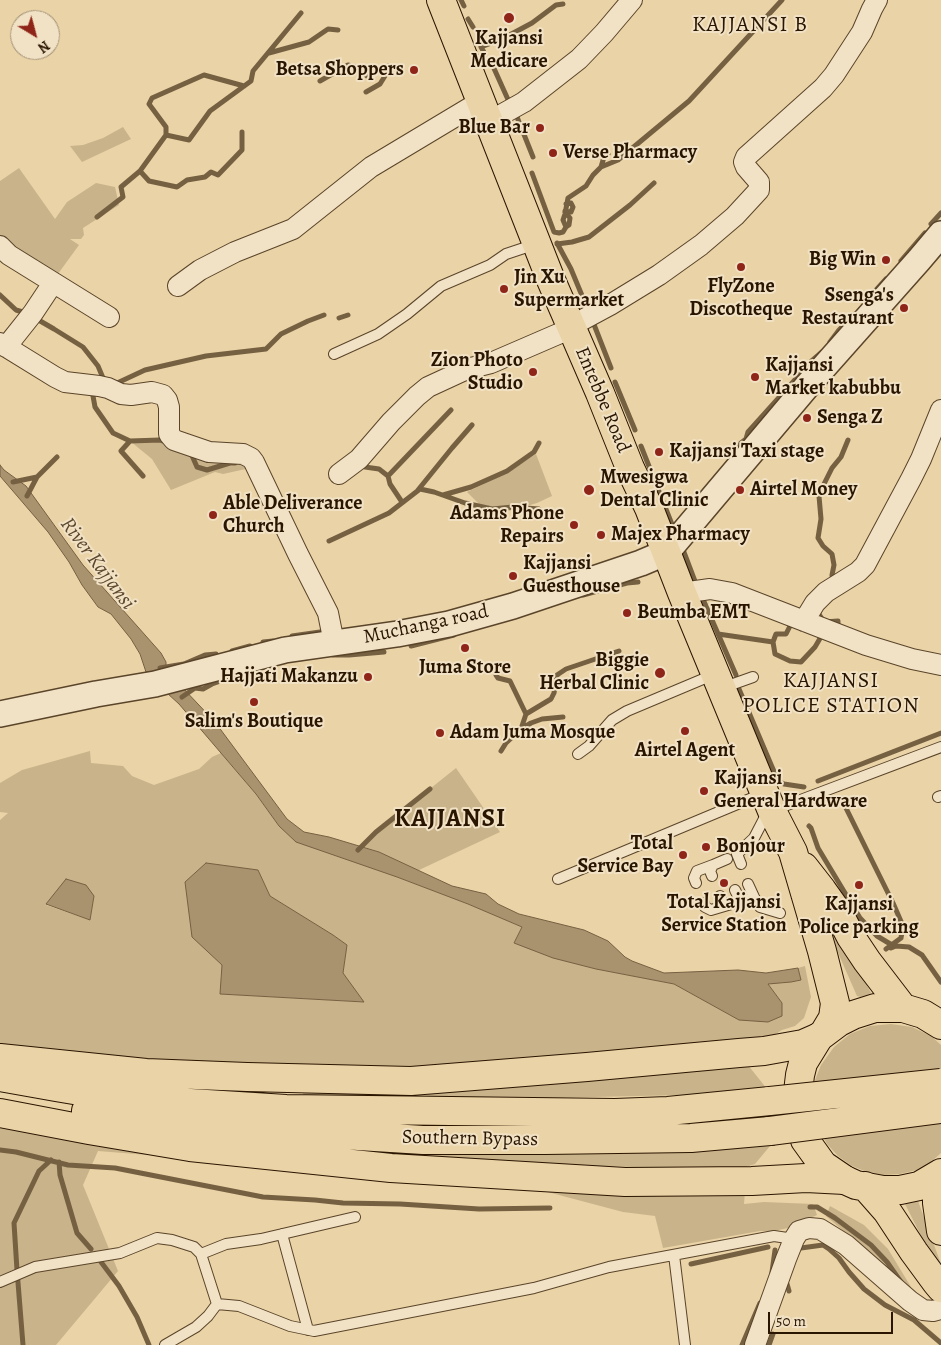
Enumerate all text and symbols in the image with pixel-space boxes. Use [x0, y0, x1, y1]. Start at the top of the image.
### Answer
north arrow [10, 10, 60, 60]
marker: Kajjansi Medicare [502, 11, 516, 25]
district label: KAJJANSI B [691, 13, 809, 39]
place label: Kajjansi Medicare [470, 27, 548, 74]
text: N [34, 36, 54, 57]
place label: Betsa Shoppers [275, 58, 404, 82]
marker: Betsa Shoppers [408, 64, 420, 76]
place label: Blue Bar [458, 116, 530, 140]
marker: Blue Bar [534, 122, 546, 134]
place label: Verse Pharmacy [563, 141, 697, 165]
marker: Verse Pharmacy [547, 147, 559, 159]
place label: Big Win [809, 248, 876, 272]
marker: Big Win [880, 254, 892, 266]
marker: FlyZone Discotheque [735, 261, 747, 273]
place label: Jin Xu Supermarket [514, 266, 624, 313]
place label: FlyZone Discotheque [689, 275, 793, 322]
marker: Jin Xu Supermarket [498, 283, 510, 295]
place label: Ssenga's Restaurant [802, 284, 894, 331]
marker: Ssenga's Restaurant [898, 302, 910, 314]
street label: Entebbe Road [569, 343, 635, 457]
place label: Zion Photo Studio [431, 349, 523, 396]
place label: Kajjansi Market kabubbu [765, 354, 901, 401]
marker: Zion Photo Studio [527, 366, 539, 378]
marker: Kajjansi Market kabubbu [749, 371, 761, 383]
place label: Senga Z [817, 406, 883, 430]
marker: Senga Z [801, 412, 813, 424]
place label: Kajjansi Taxi stage [669, 440, 824, 464]
marker: Kajjansi Taxi stage [653, 446, 665, 458]
place label: Mwesigwa Dental Clinic [600, 466, 709, 513]
place label: Airtel Money [750, 478, 857, 502]
marker: Mwesigwa Dental Clinic [582, 483, 596, 497]
marker: Airtel Money [734, 484, 746, 496]
place label: Able Deliverance Church [223, 492, 362, 539]
place label: Adams Phone Repairs [450, 502, 564, 549]
marker: Able Deliverance Church [207, 509, 219, 521]
water label: River Kajjansi [54, 513, 140, 615]
marker: Adams Phone Repairs [568, 519, 580, 531]
place label: Majex Pharmacy [611, 523, 750, 547]
marker: Majex Pharmacy [595, 529, 607, 541]
place label: Kajjansi Guesthouse [523, 552, 620, 599]
marker: Kajjansi Guesthouse [507, 570, 519, 582]
street label: Muchanga road [361, 600, 491, 650]
place label: Beumba EMT [637, 601, 750, 625]
marker: Beumba EMT [621, 607, 633, 619]
marker: Juma Store [459, 642, 471, 654]
place label: Biggie Herbal Clinic [539, 649, 649, 696]
place label: Juma Store [419, 656, 511, 680]
place label: Hajjati Makanzu [220, 665, 358, 689]
marker: Biggie Herbal Clinic [653, 666, 667, 680]
district label: KAJJANSI POLICE STATION [740, 669, 922, 720]
marker: Hajjati Makanzu [362, 671, 374, 683]
marker: Salim's Boutique [248, 696, 260, 708]
place label: Salim's Boutique [185, 710, 323, 734]
place label: Adam Juma Mosque [450, 721, 615, 745]
marker: Airtel Agent [679, 725, 691, 737]
marker: Adam Juma Mosque [434, 727, 446, 739]
place label: Airtel Agent [635, 739, 735, 763]
place label: Kajjansi General Hardware [714, 767, 867, 814]
marker: Kajjansi General Hardware [698, 785, 710, 797]
district label: KAJJANSI [393, 805, 507, 835]
place label: Total Service Bay [577, 832, 673, 879]
place label: Bonjour [716, 835, 785, 859]
marker: Bonjour [700, 841, 712, 853]
marker: Total Service Bay [677, 849, 689, 861]
marker: Total Kajjansi Service Station [718, 877, 730, 889]
marker: Kajjansi Police parking [853, 879, 865, 891]
place label: Total Kajjansi Service Station [661, 891, 787, 938]
place label: Kajjansi Police parking [799, 893, 919, 940]
street label: Southern Bypass [402, 1126, 538, 1152]
scale bar [771, 1302, 896, 1334]
text: 50 m [776, 1311, 806, 1331]

